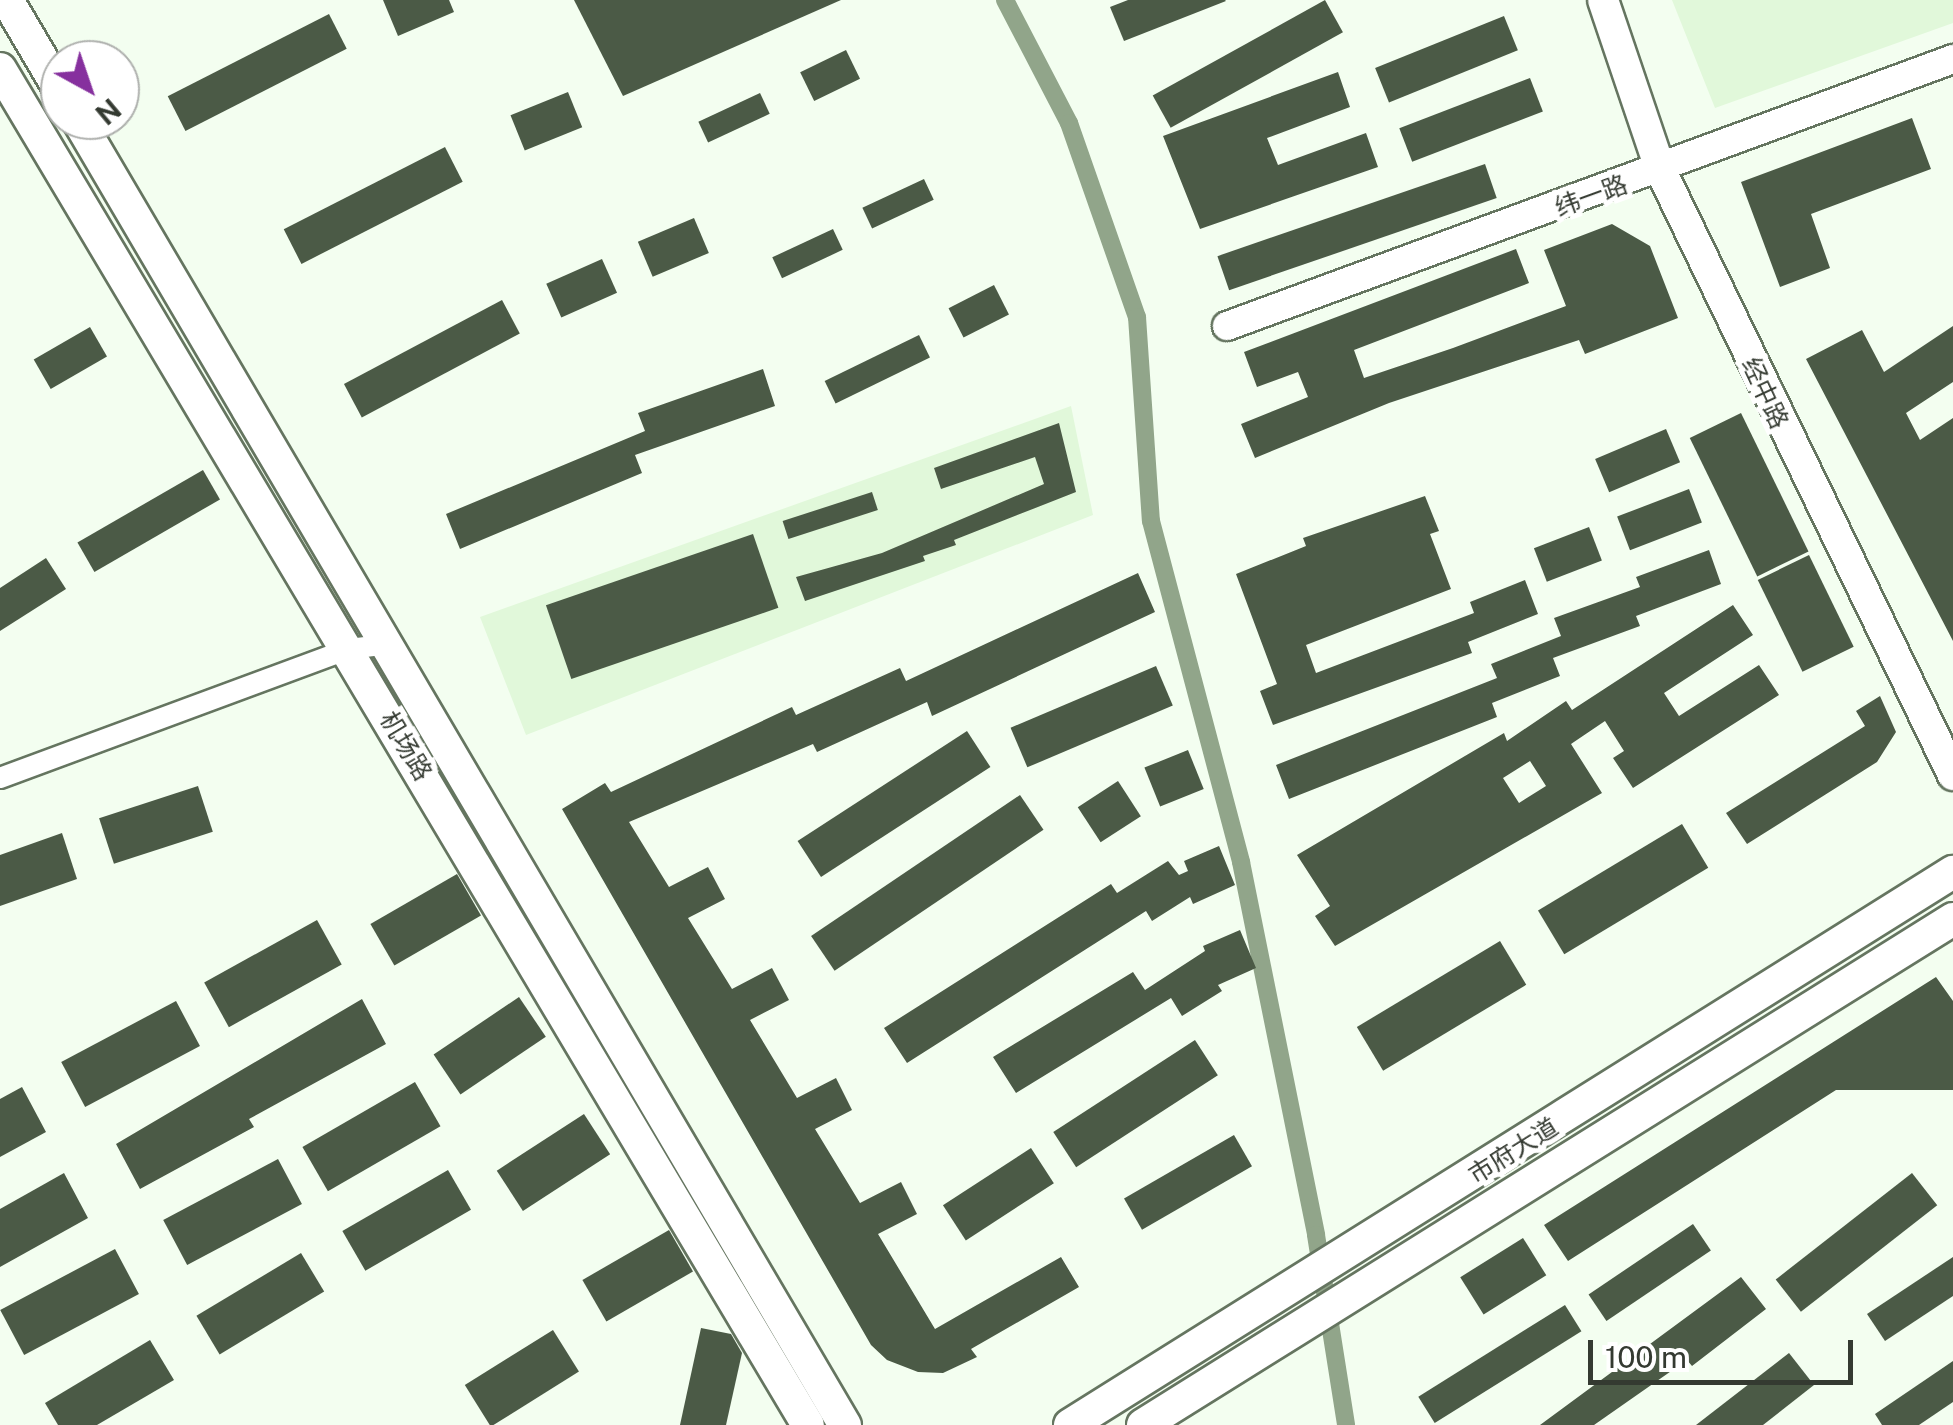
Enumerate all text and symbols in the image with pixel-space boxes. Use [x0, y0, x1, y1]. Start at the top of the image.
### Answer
north arrow [40, 40, 140, 140]
text: N [89, 92, 127, 132]
street label: 纬一路 [1551, 169, 1631, 223]
street label: 经中路 [1736, 353, 1794, 433]
street label: 机场路 [374, 706, 438, 786]
street label: 市府大道 [1463, 1112, 1563, 1190]
scale bar [1593, 1320, 1858, 1382]
text: 100 m [1605, 1339, 1687, 1375]

